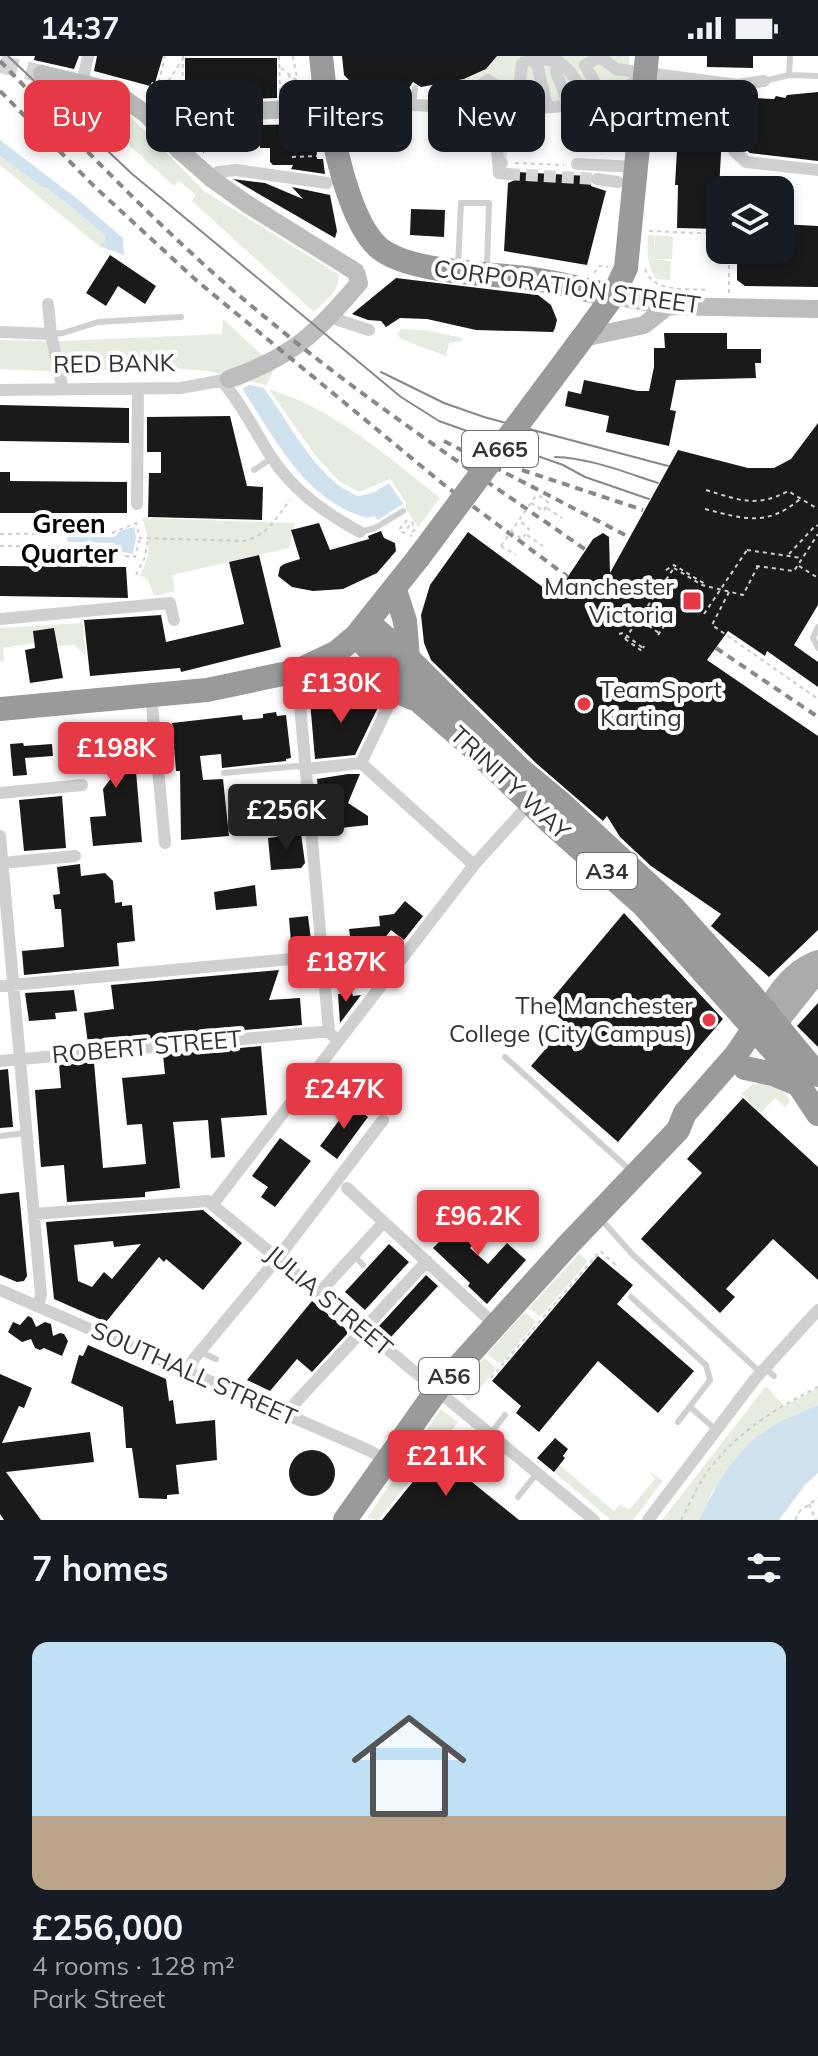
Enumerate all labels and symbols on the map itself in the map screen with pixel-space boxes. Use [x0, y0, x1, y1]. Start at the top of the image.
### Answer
street label: CORPORATION STREET [432, 252, 703, 320]
street label: RED BANK [53, 347, 176, 379]
road number: A665 [462, 431, 538, 467]
district label: Green Quarter [20, 507, 118, 570]
place label: Manchester Victoria [544, 571, 674, 629]
marker: Manchester Victoria [681, 590, 703, 612]
pin: £130K [285, 657, 397, 725]
place label: TeamSport Karting [600, 674, 722, 732]
marker: TeamSport Karting [575, 695, 593, 713]
street label: TRINITY WAY [444, 719, 577, 846]
pin: £198K [60, 722, 172, 790]
pin: £256K [230, 784, 342, 852]
road number: A34 [577, 853, 637, 889]
pin: £187K [290, 936, 402, 1004]
place label: The Manchester College (City Campus) [449, 990, 693, 1048]
marker: The Manchester College (City Campus) [700, 1011, 718, 1029]
street label: ROBERT STREET [51, 1023, 244, 1069]
pin: £247K [288, 1063, 400, 1131]
pin: £96.2K [413, 1190, 543, 1258]
street label: JULIA STREET [260, 1238, 400, 1362]
street label: SOUTHALL STREET [87, 1314, 302, 1432]
road number: A56 [419, 1358, 479, 1394]
pin: £211K [390, 1430, 502, 1498]

